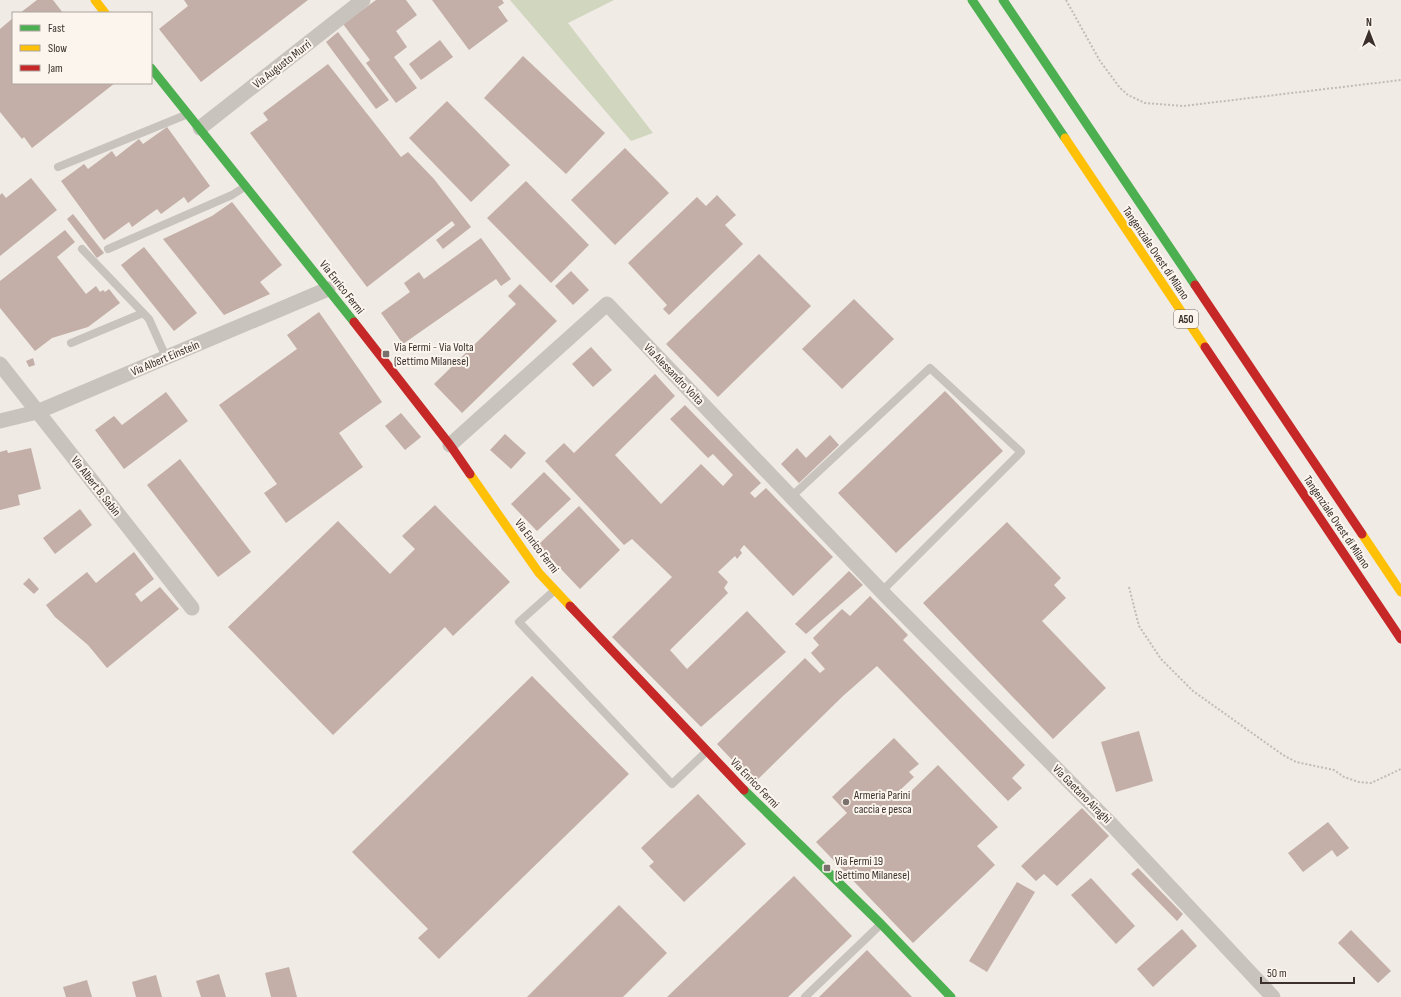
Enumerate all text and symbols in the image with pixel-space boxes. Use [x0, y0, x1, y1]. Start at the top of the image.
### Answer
legend [12, 12, 152, 84]
north arrow [1349, 12, 1389, 52]
text: N [1366, 16, 1372, 29]
text: Fast [48, 21, 65, 36]
street label: Via Augusto Murri [250, 37, 315, 92]
text: Slow [48, 41, 67, 56]
text: Jam [47, 61, 63, 76]
street label: Tangenziale Ovest di Milano [1119, 204, 1192, 303]
street label: Via Enrico Fermi [316, 257, 367, 317]
road number: A50 [1174, 310, 1198, 328]
street label: Via Albert Einstein [129, 337, 202, 380]
place label: Via Fermi - Via Volta (Settimo Milanese) [394, 340, 474, 369]
street label: Via Alessandro Volta [640, 340, 707, 409]
marker: Via Fermi - Via Volta (Settimo Milanese) [381, 349, 391, 359]
street label: Via Albert B. Sabin [67, 453, 124, 519]
street label: Tangenziale Ovest di Milano [1300, 473, 1373, 572]
street label: Via Enrico Fermi [511, 516, 562, 576]
street label: Via Enrico Fermi [727, 755, 782, 812]
street label: Via Gaetano Airaghi [1049, 762, 1114, 827]
place label: Armeria Parini caccia e pesca [853, 788, 912, 817]
marker: Armeria Parini caccia e pesca [841, 797, 851, 807]
place label: Via Fermi 19 (Settimo Milanese) [835, 854, 910, 883]
marker: Via Fermi 19 (Settimo Milanese) [822, 863, 832, 873]
scale bar [1261, 959, 1354, 985]
text: 50 m [1267, 966, 1287, 981]

